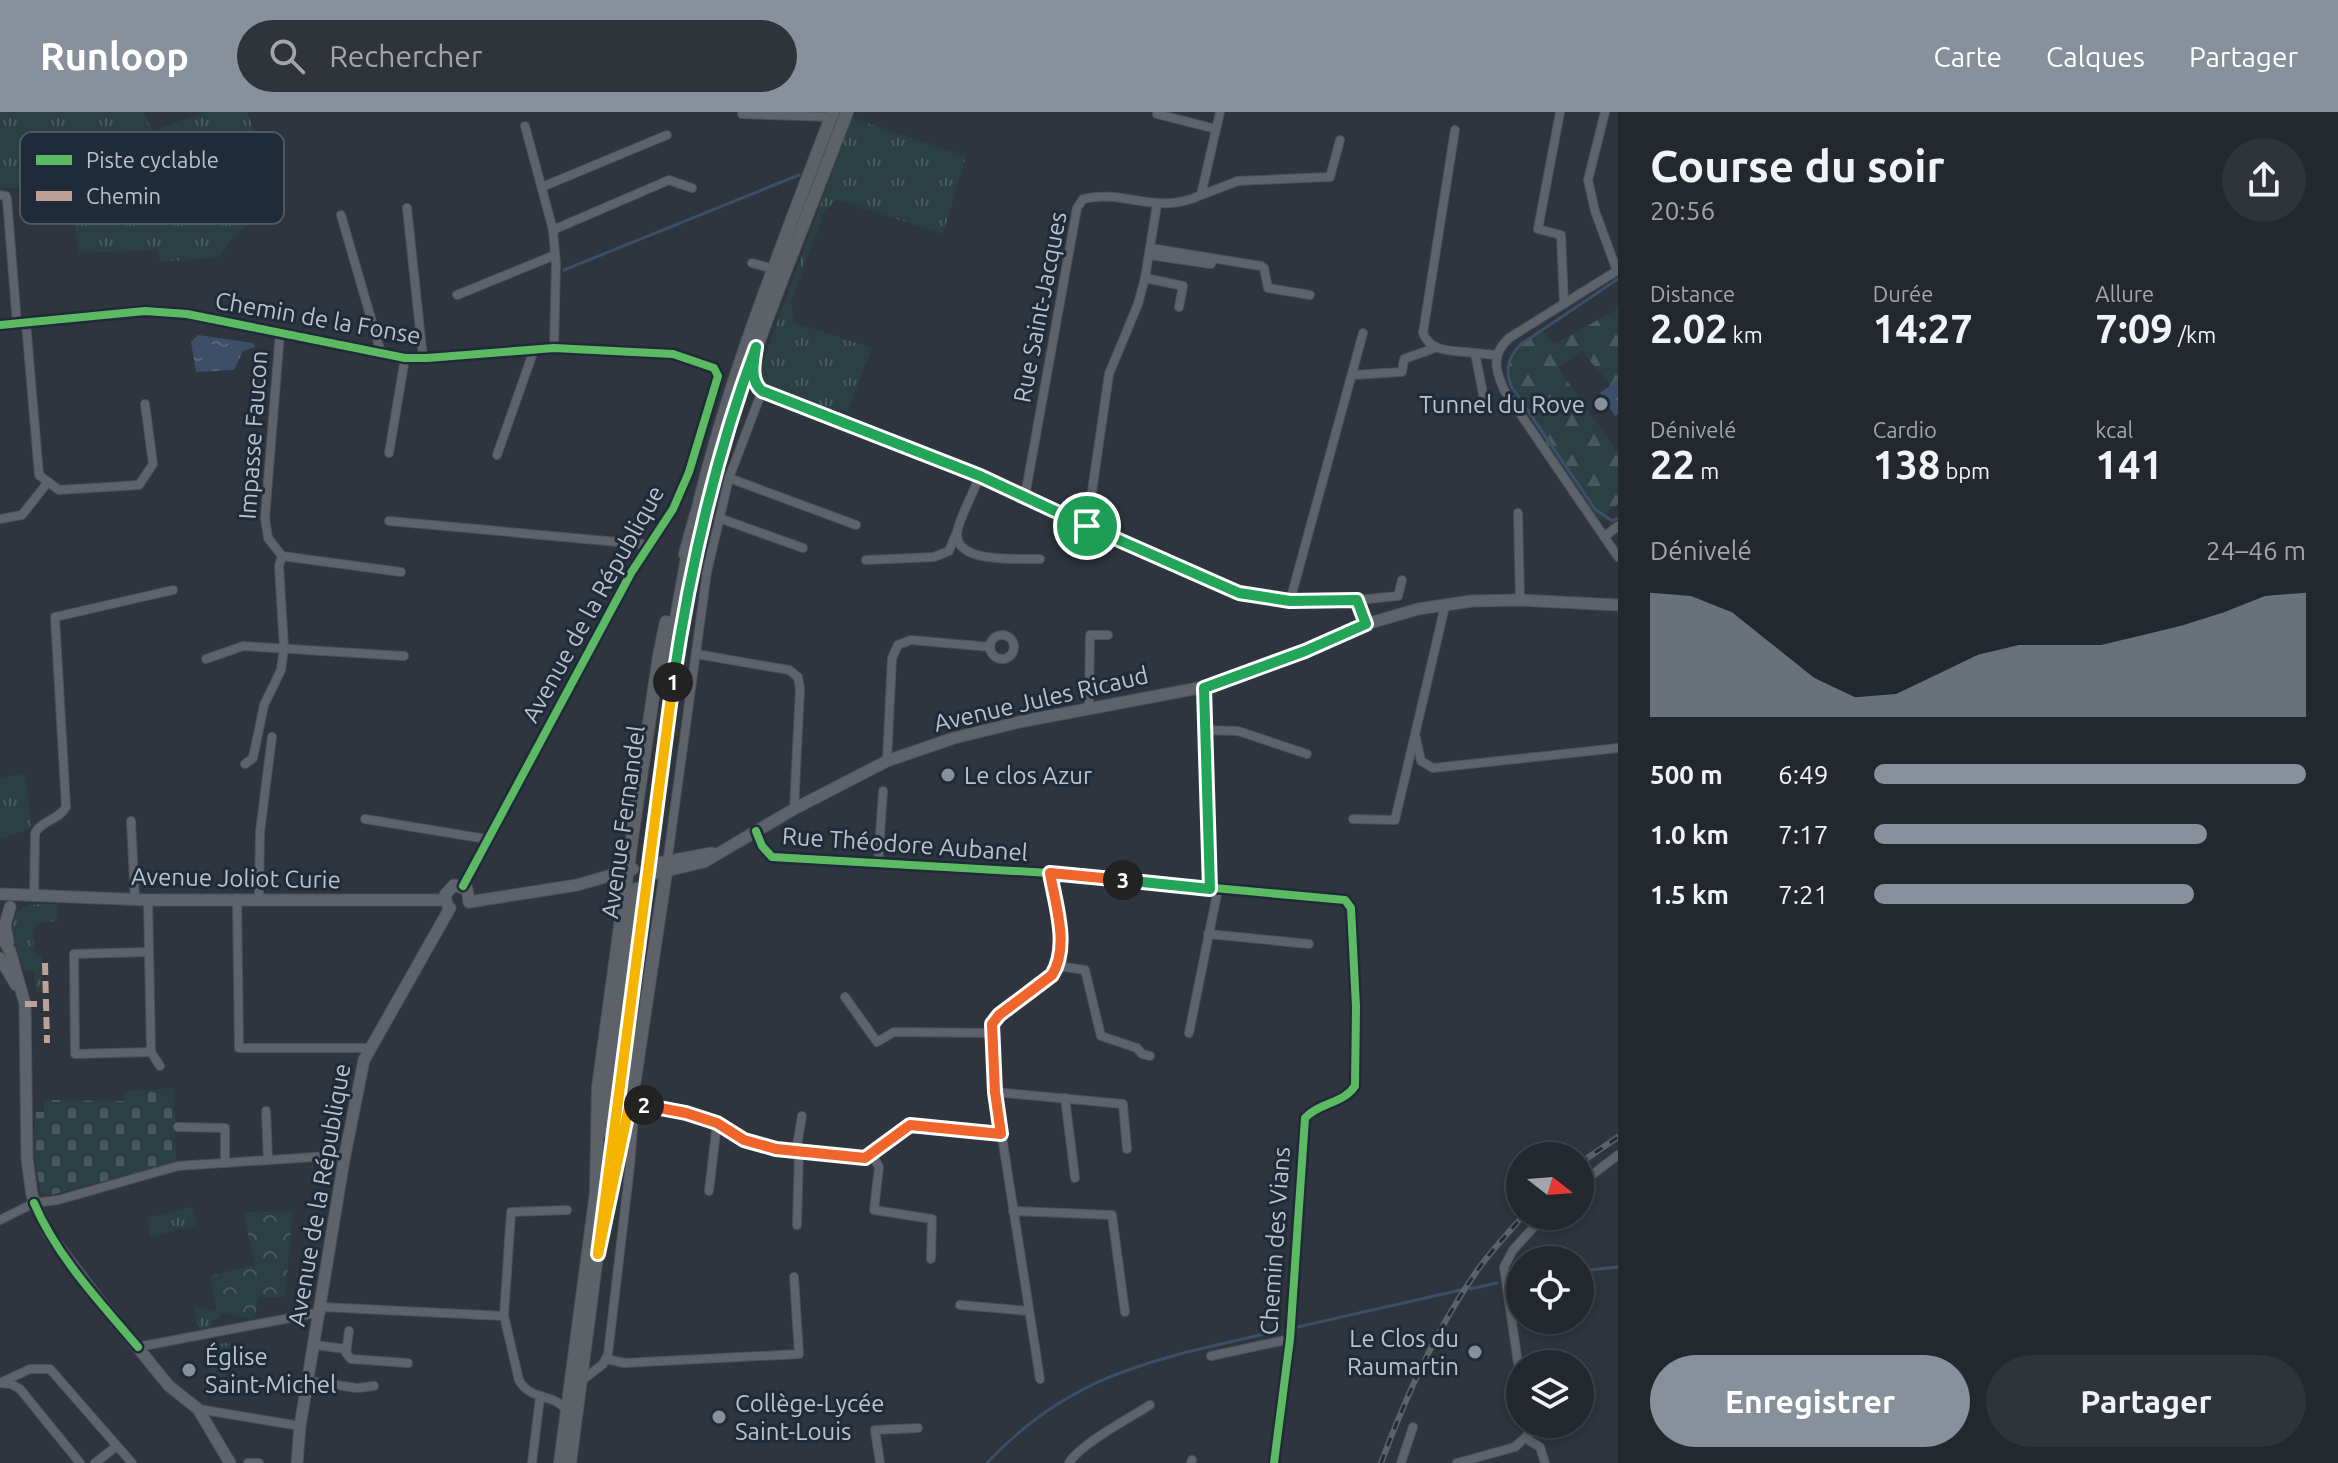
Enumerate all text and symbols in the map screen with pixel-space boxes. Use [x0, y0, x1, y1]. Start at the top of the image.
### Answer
search box [237, 20, 797, 92]
icon: search [265, 34, 309, 78]
text: Runloop [40, 35, 189, 77]
text: Rechercher [329, 39, 482, 73]
text: Carte [1933, 41, 2002, 72]
text: Calques [2046, 41, 2145, 72]
text: Partager [2189, 41, 2298, 72]
legend [20, 132, 284, 224]
button: share [2222, 138, 2306, 222]
text: Course du soir [1650, 141, 1945, 190]
text: Piste cyclable [86, 147, 219, 172]
text: Chemin [86, 183, 161, 208]
text: 20:56 [1650, 196, 1715, 225]
street label: Rue Saint-Jacques [1008, 209, 1072, 405]
text: Distance [1650, 281, 1735, 306]
text: Durée [1873, 281, 1933, 306]
text: Allure [2095, 281, 2154, 306]
street label: Chemin de la Fonse [213, 287, 423, 349]
text: 2.02 [1650, 306, 1728, 351]
text: 14:27 [1873, 306, 1973, 351]
text: 7:09 [2095, 306, 2173, 351]
text: km [1728, 322, 1763, 347]
text: /km [2173, 322, 2216, 347]
street label: Impasse Faucon [234, 350, 272, 520]
place label: Tunnel du Rove [1419, 391, 1585, 418]
marker: Tunnel du Rove [1592, 395, 1610, 413]
text: Dénivelé [1650, 417, 1736, 442]
text: Cardio [1873, 417, 1937, 442]
text: kcal [2095, 417, 2133, 442]
text: 22 [1650, 442, 1695, 487]
text: 138 [1873, 442, 1940, 487]
text: 141 [2095, 442, 2163, 487]
text: m [1695, 458, 1719, 483]
text: bpm [1940, 458, 1990, 483]
street label: Avenue de la République [517, 481, 669, 727]
pin [1053, 492, 1121, 560]
icon: arrive [1065, 504, 1109, 548]
text: Dénivelé [1650, 536, 1752, 565]
text: 24–46 m [2206, 536, 2306, 565]
street label: Avenue Jules Ricaud [931, 661, 1151, 737]
pin: 1 [653, 662, 693, 702]
text: 1 [667, 669, 679, 694]
street label: Avenue Fernandel [596, 724, 650, 920]
text: 500 m [1650, 760, 1723, 789]
text: 6:49 [1778, 760, 1828, 789]
place label: Le clos Azur [964, 762, 1092, 789]
marker: Le clos Azur [939, 766, 957, 784]
text: 1.0 km [1650, 820, 1729, 849]
text: 7:17 [1778, 820, 1828, 849]
street label: Rue Théodore Aubanel [781, 822, 1029, 866]
pin: 3 [1103, 860, 1143, 900]
street label: Avenue Joliot Curie [131, 863, 341, 893]
text: 3 [1117, 867, 1129, 892]
text: 1.5 km [1650, 880, 1729, 909]
text: 7:21 [1778, 880, 1828, 909]
street label: Avenue de la République [283, 1061, 355, 1329]
pin: 2 [624, 1085, 664, 1125]
text: 2 [638, 1092, 650, 1117]
north arrow [1506, 1142, 1594, 1230]
map controls [1506, 1142, 1594, 1438]
street label: Chemin des Vians [1255, 1146, 1295, 1336]
button: locate [1506, 1246, 1594, 1334]
place label: Le Clos du Raumartin [1347, 1325, 1459, 1380]
place label: Église Saint-Michel [205, 1342, 336, 1398]
marker: Le Clos du Raumartin [1466, 1343, 1484, 1361]
button: layers [1506, 1350, 1594, 1438]
button: Enregistrer [1650, 1355, 1970, 1447]
button: Partager [1986, 1355, 2306, 1447]
marker: Église Saint-Michel [180, 1361, 198, 1379]
place label: Collège-Lycée Saint-Louis [735, 1390, 885, 1445]
marker: Collège-Lycée Saint-Louis [710, 1408, 728, 1426]

